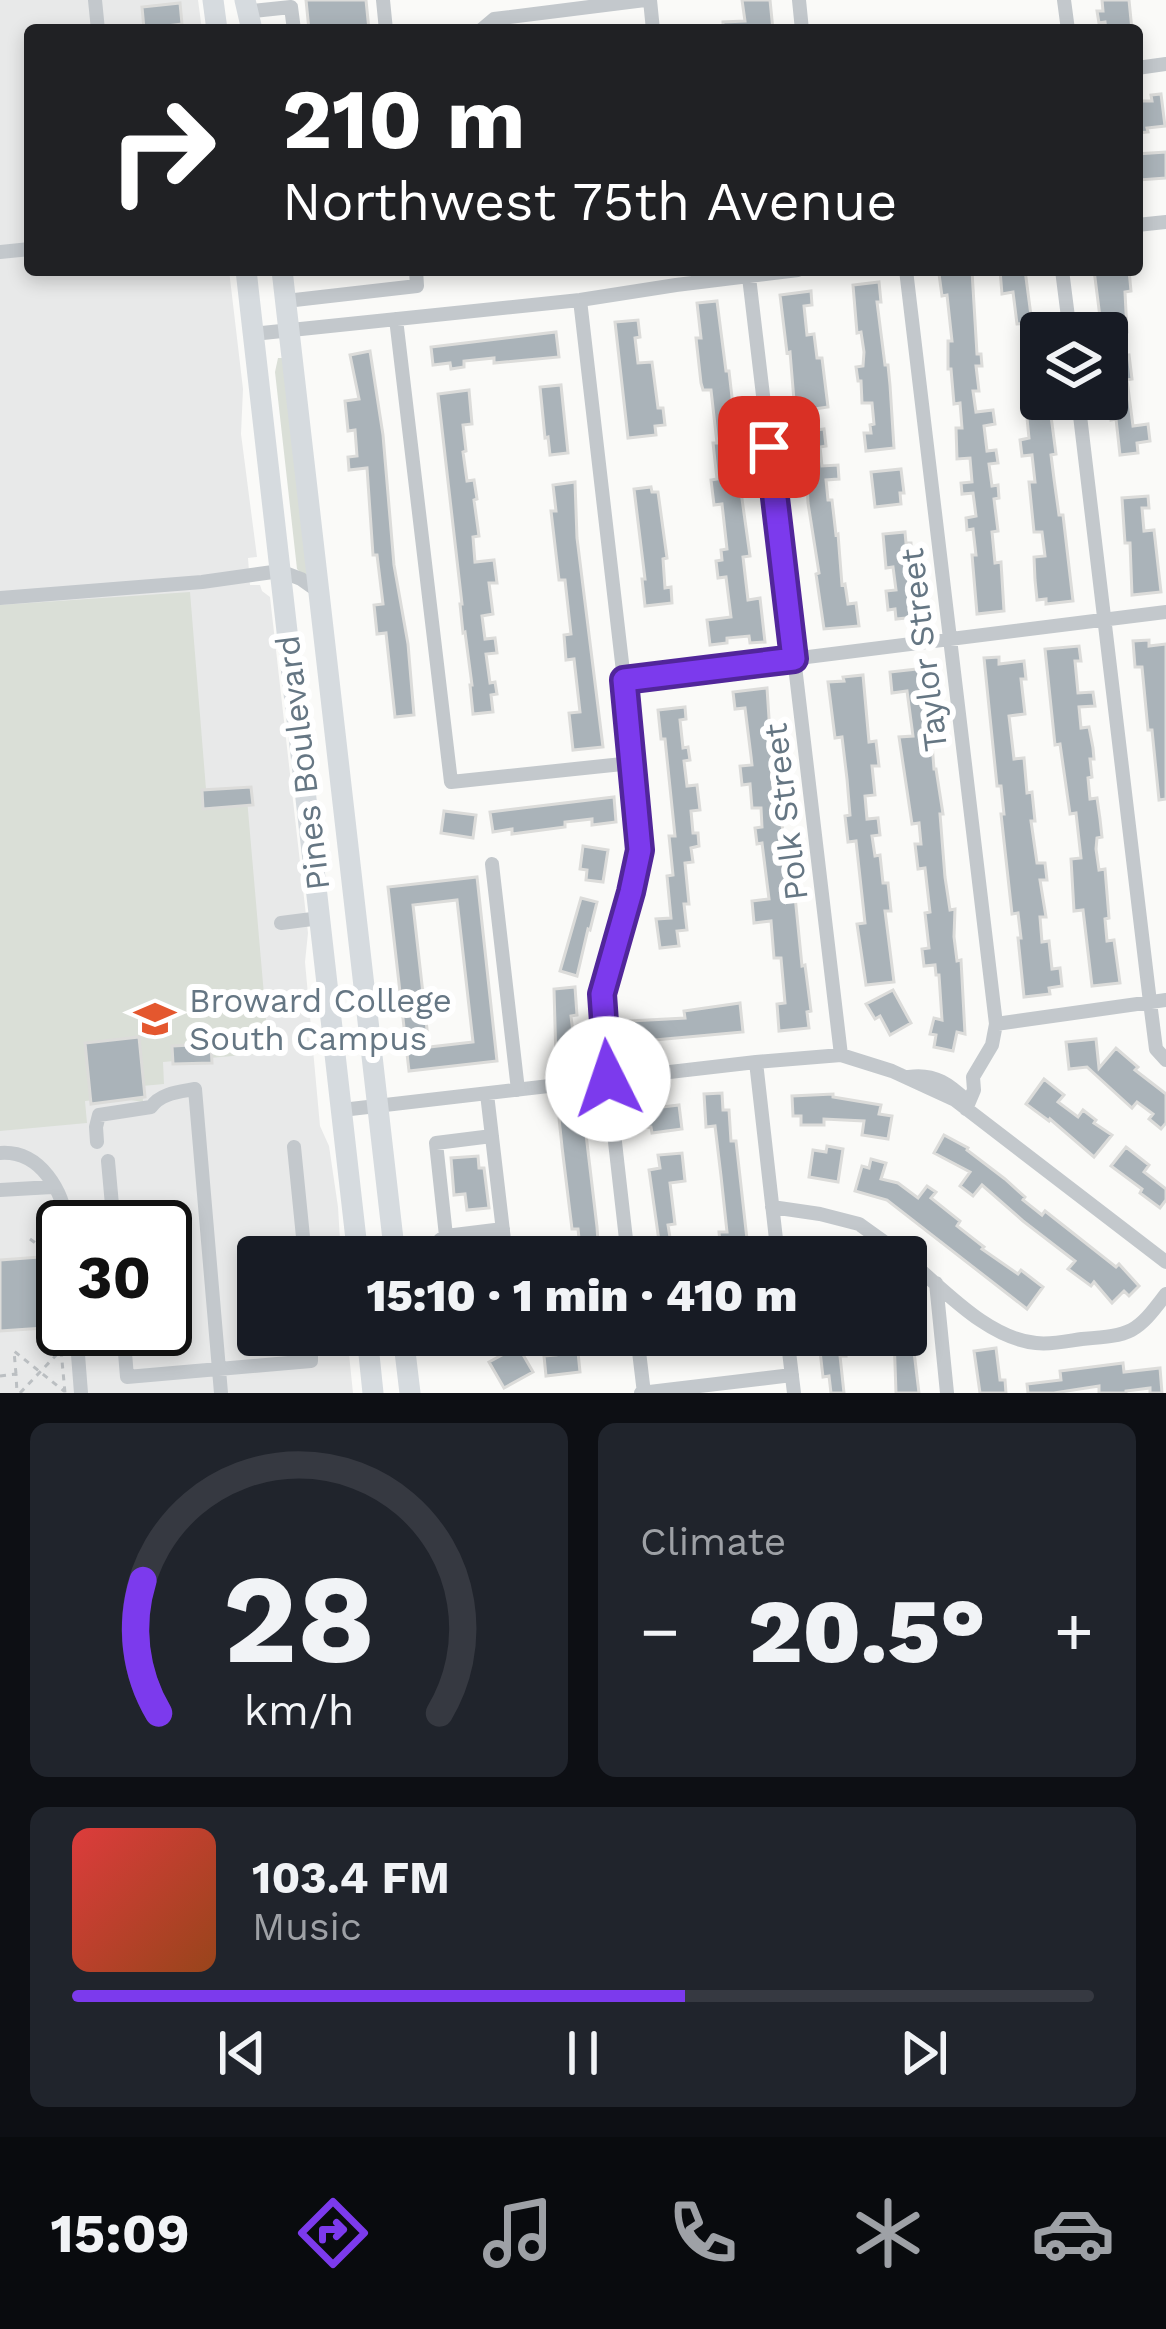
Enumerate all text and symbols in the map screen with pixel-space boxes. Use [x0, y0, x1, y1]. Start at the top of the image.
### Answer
text: 210 m [282, 70, 525, 168]
icon: right [84, 72, 240, 228]
text: Northwest 75th Avenue [282, 170, 897, 233]
map controls [1020, 312, 1128, 420]
button: layers [1020, 312, 1128, 420]
pin [718, 396, 820, 498]
icon: arrive [736, 414, 802, 480]
street label: Taylor Street [892, 546, 955, 754]
street label: Pines Boulevard [268, 633, 337, 893]
street label: Polk Street [755, 721, 816, 903]
place label: Broward College South Campus [189, 981, 452, 1058]
school or university icon: Broward College South Campus [132, 996, 178, 1042]
position arrow [545, 1016, 671, 1142]
speed limit sign: 30 [36, 1200, 192, 1356]
text: 15:10 · 1 min · 410 m [366, 1269, 798, 1322]
text: Climate [640, 1519, 786, 1564]
text: 28 [223, 1546, 375, 1692]
text: 20.5° [748, 1578, 986, 1684]
text: − [640, 1593, 680, 1670]
text: + [1054, 1593, 1094, 1670]
text: km/h [244, 1685, 354, 1735]
text: 103.4 FM [252, 1851, 450, 1904]
text: Music [252, 1904, 362, 1949]
icon: previous [209, 2020, 275, 2086]
icon: pause [550, 2020, 616, 2086]
icon: next [891, 2020, 957, 2086]
icon: directions [291, 2191, 375, 2275]
icon: music [476, 2191, 560, 2275]
icon: phone [661, 2191, 745, 2275]
icon: climate [846, 2191, 930, 2275]
icon: car [1031, 2191, 1115, 2275]
text: 15:09 [51, 2202, 190, 2265]

